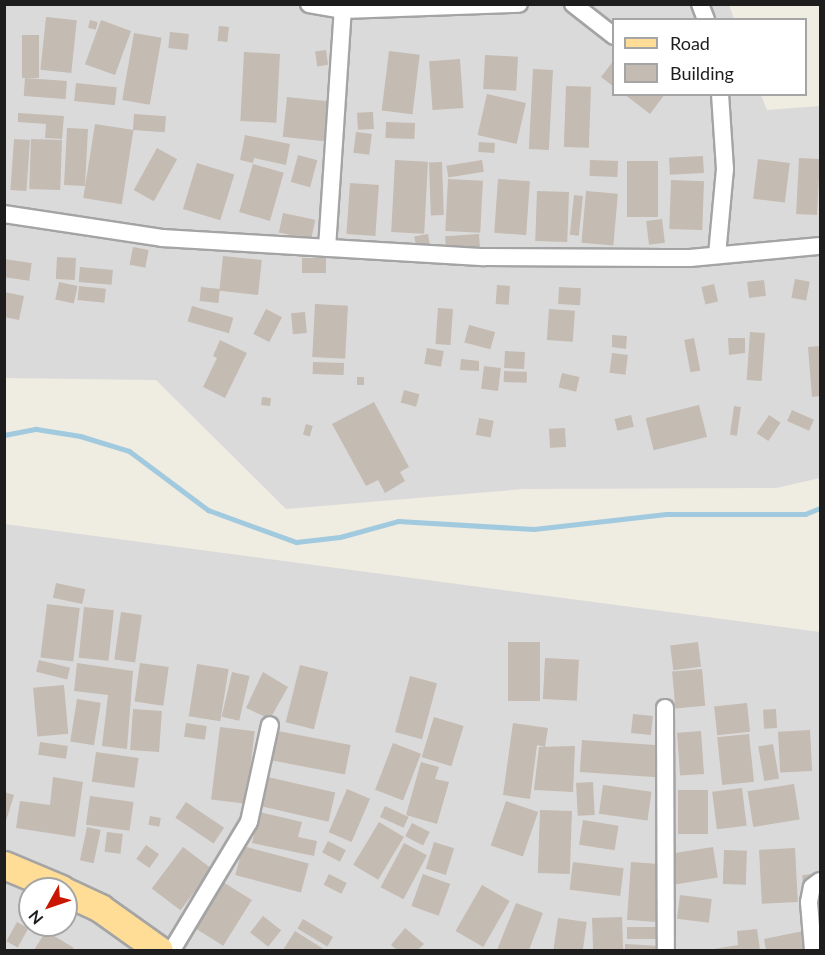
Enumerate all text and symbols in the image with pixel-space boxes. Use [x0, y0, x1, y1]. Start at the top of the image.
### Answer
legend [612, 18, 807, 96]
text: Road [670, 32, 710, 54]
text: Building [670, 62, 734, 84]
north arrow [18, 877, 78, 937]
text: N [24, 907, 47, 928]

